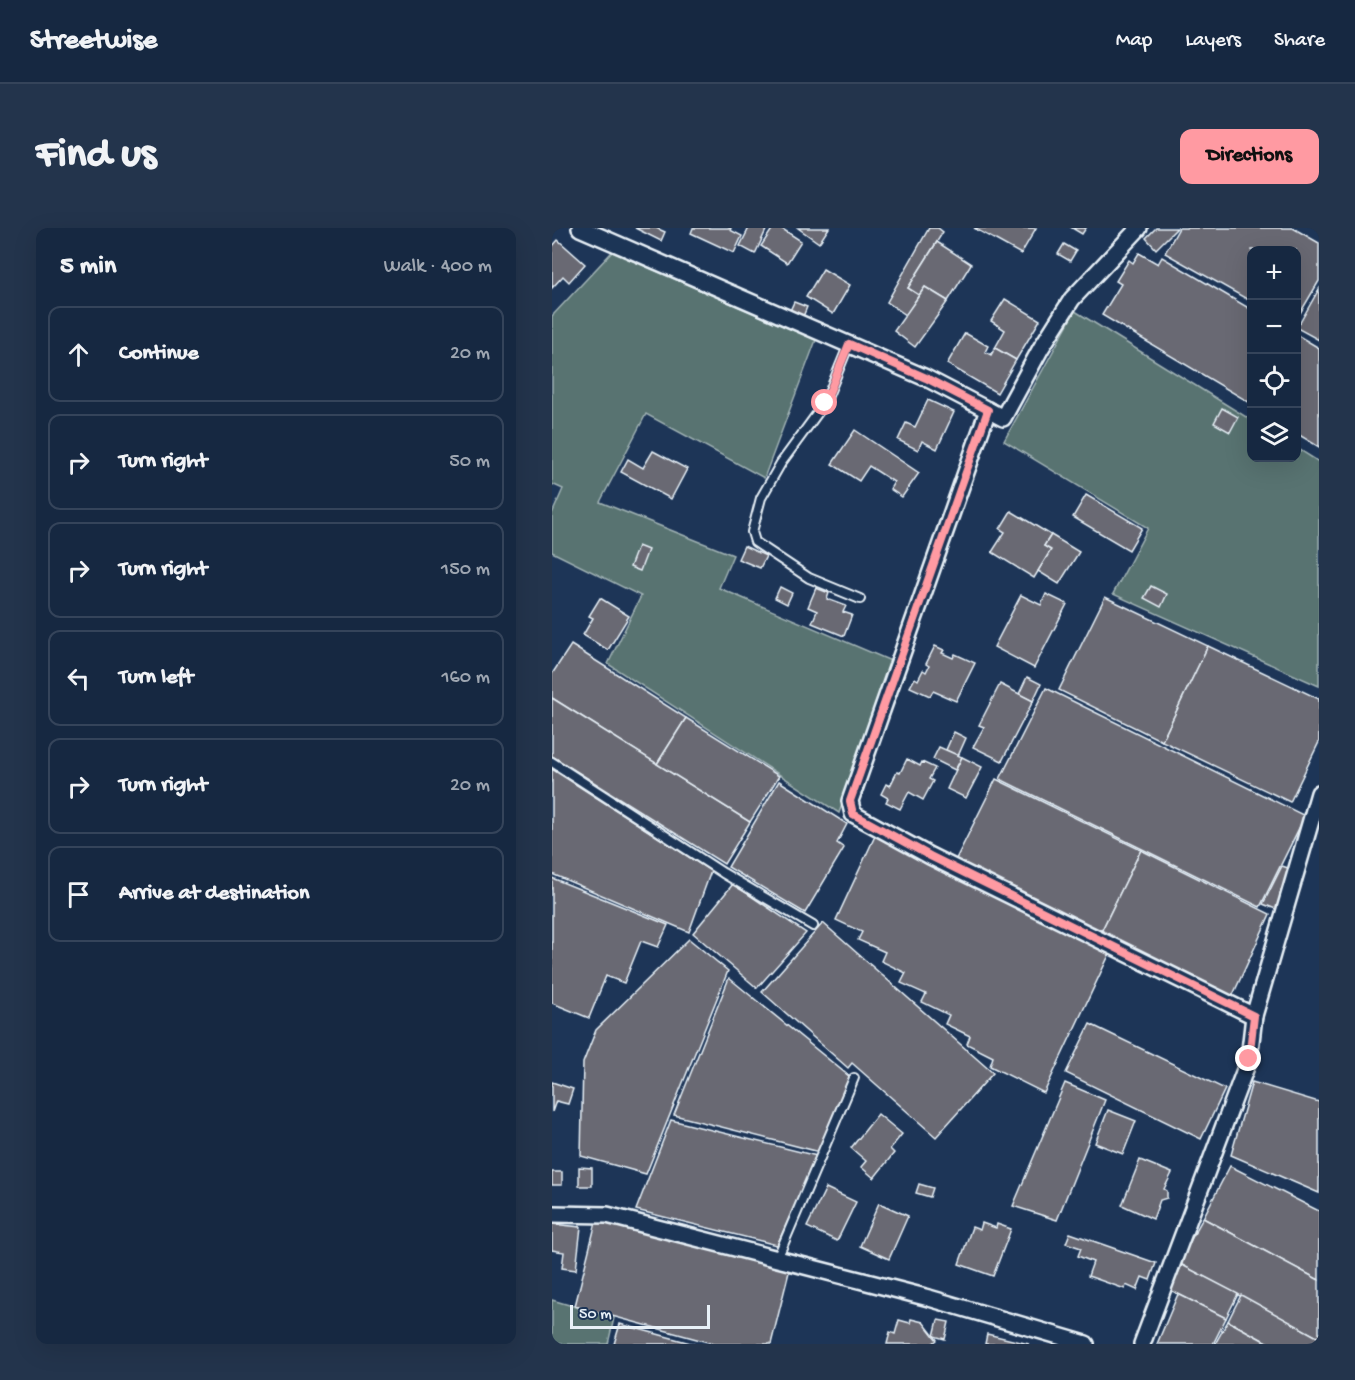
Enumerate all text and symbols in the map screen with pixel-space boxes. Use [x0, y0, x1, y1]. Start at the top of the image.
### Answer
text: Streetwise [30, 25, 157, 58]
text: Map [1116, 29, 1152, 54]
text: Layers [1185, 29, 1241, 54]
text: Share [1274, 29, 1325, 54]
button: Directions [1180, 129, 1319, 184]
text: Find us [36, 132, 156, 181]
map controls [1247, 246, 1301, 462]
button: + [1247, 246, 1301, 300]
text: 5 min [60, 252, 116, 283]
text: Walk · 400 m [384, 256, 492, 279]
button: − [1247, 300, 1301, 354]
icon: ahead [62, 338, 95, 371]
text: Continue [119, 341, 199, 367]
text: 20 m [450, 343, 490, 366]
button: locate [1247, 354, 1301, 408]
route start [811, 389, 837, 415]
button: layers [1247, 408, 1301, 462]
icon: right [62, 446, 95, 479]
text: Turn right [119, 449, 207, 475]
text: 50 m [449, 451, 490, 474]
icon: right [62, 554, 95, 587]
text: Turn right [119, 557, 207, 583]
text: 150 m [441, 559, 490, 582]
icon: left [62, 662, 95, 695]
text: Turn left [119, 665, 193, 691]
text: 160 m [441, 667, 490, 690]
icon: right [62, 770, 95, 803]
text: Turn right [119, 773, 207, 799]
text: 20 m [450, 775, 490, 798]
icon: arrive [62, 878, 95, 911]
text: Arrive at destination [119, 881, 309, 907]
route end [1235, 1045, 1261, 1071]
scale bar [570, 1302, 710, 1330]
text: 50 m [579, 1306, 612, 1325]

